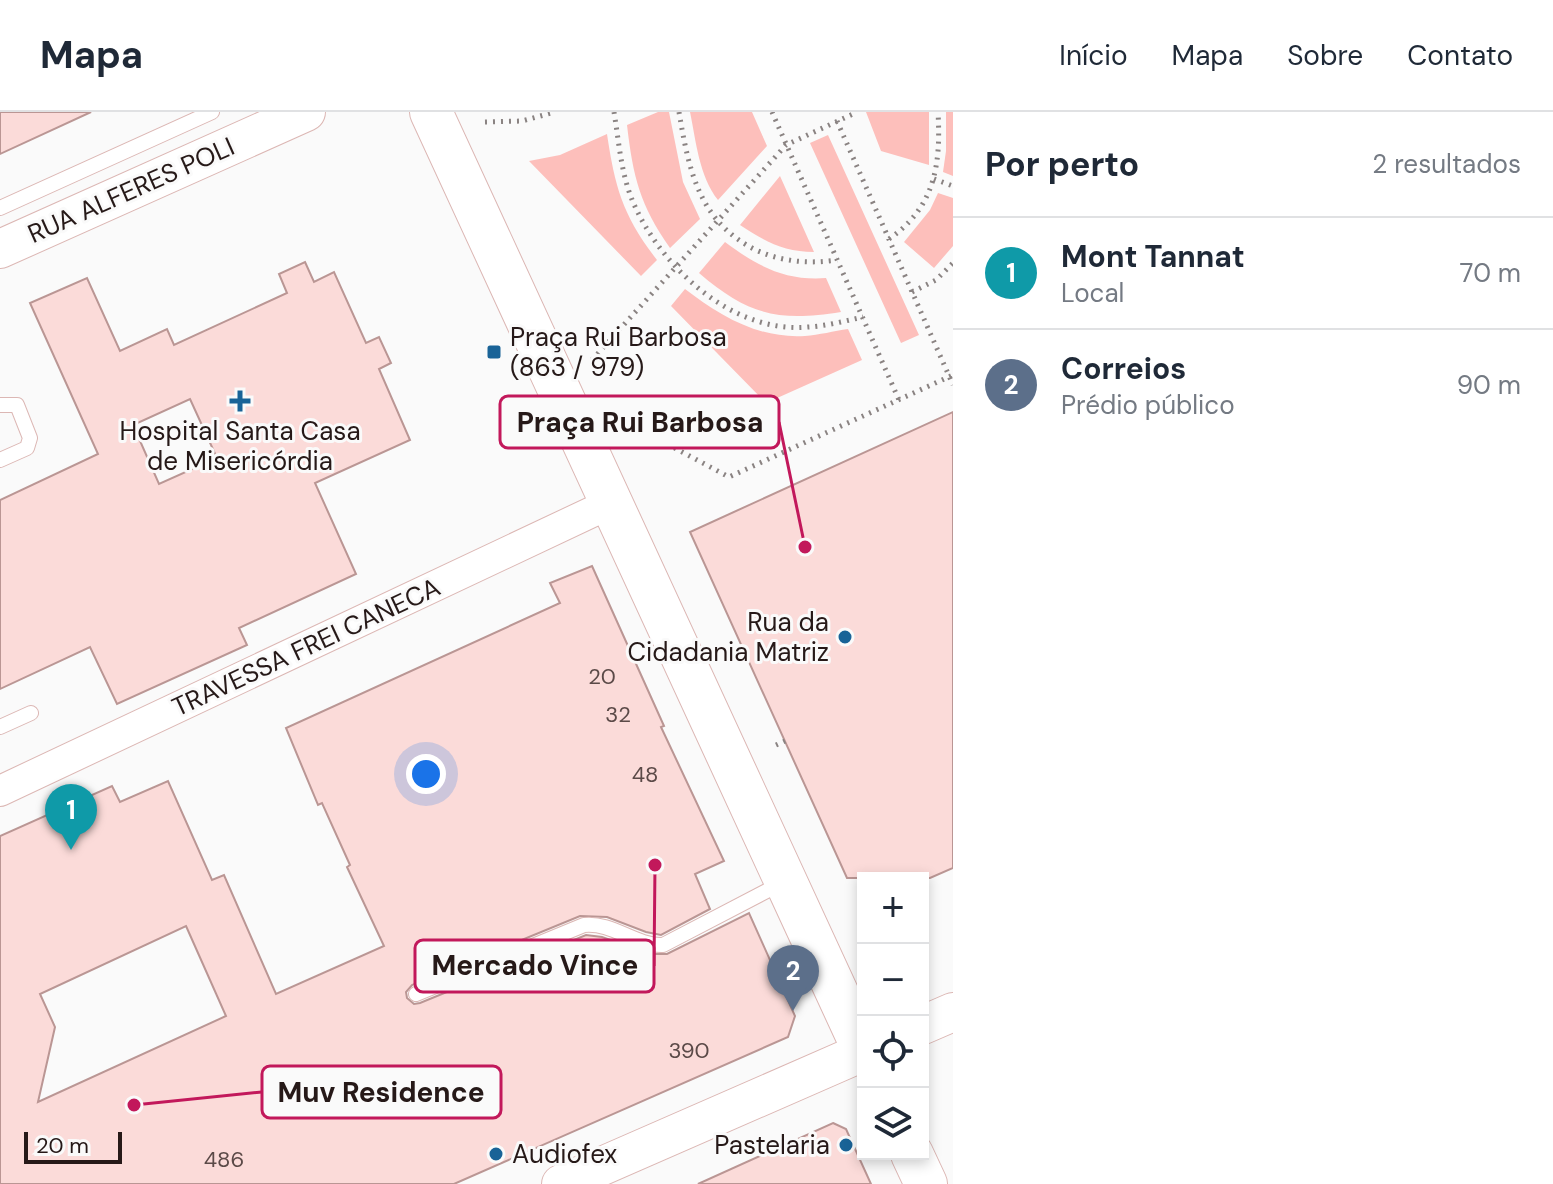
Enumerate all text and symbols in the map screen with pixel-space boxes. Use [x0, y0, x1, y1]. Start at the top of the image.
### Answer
text: Mapa [40, 30, 143, 80]
text: Início [1059, 37, 1128, 74]
text: Mapa [1172, 37, 1243, 74]
text: Sobre [1287, 37, 1363, 74]
text: Contato [1407, 37, 1513, 74]
street label: RUA ALFERES POLI [22, 129, 240, 251]
text: Por perto [985, 142, 1139, 187]
text: 2 resultados [1372, 147, 1521, 181]
text: Mont Tannat [1061, 237, 1245, 276]
text: 1 [1006, 256, 1016, 290]
text: 70 m [1460, 256, 1521, 290]
text: Local [1061, 276, 1124, 310]
place label: Praça Rui Barbosa (863 / 979) [510, 320, 727, 384]
marker: Praça Rui Barbosa (863 / 979) [485, 343, 503, 361]
text: Correios [1061, 349, 1186, 388]
text: 2 [1003, 368, 1019, 402]
text: 90 m [1457, 368, 1521, 402]
text: Prédio público [1061, 388, 1235, 422]
marker: Hospital Santa Casa de Misericórdia [229, 390, 251, 412]
callout: Praça Rui Barbosa [500, 396, 779, 448]
text: Praça Rui Barbosa [517, 404, 763, 441]
place label: Hospital Santa Casa de Misericórdia [119, 414, 361, 478]
street label: TRAVESSA FREI CANECA [167, 570, 445, 724]
place label: Rua da Cidadania Matriz [627, 605, 829, 669]
marker: Rua da Cidadania Matriz [836, 628, 854, 646]
house number: 20 [588, 662, 616, 691]
house number: 32 [605, 700, 631, 729]
your location [406, 754, 446, 794]
house number: 48 [632, 760, 658, 789]
pin: 1 [45, 784, 97, 850]
map controls [857, 872, 929, 1160]
button: + [857, 872, 929, 944]
callout: Mercado Vince [415, 940, 654, 992]
button: − [857, 944, 929, 1016]
pin: 2 [767, 945, 819, 1011]
text: Mercado Vince [432, 947, 638, 984]
button: locate [857, 1016, 929, 1088]
house number: 390 [668, 1036, 710, 1065]
callout: Muv Residence [262, 1066, 501, 1118]
text: Muv Residence [277, 1074, 485, 1111]
button: layers [857, 1088, 929, 1160]
scale bar [24, 1128, 122, 1164]
place label: Pastelaria [714, 1128, 830, 1162]
text: 20 m [36, 1131, 89, 1160]
marker: Pastelaria [837, 1136, 855, 1154]
place label: Audiofex [512, 1137, 617, 1171]
house number: 486 [204, 1145, 244, 1174]
marker: Audiofex [487, 1145, 505, 1163]

